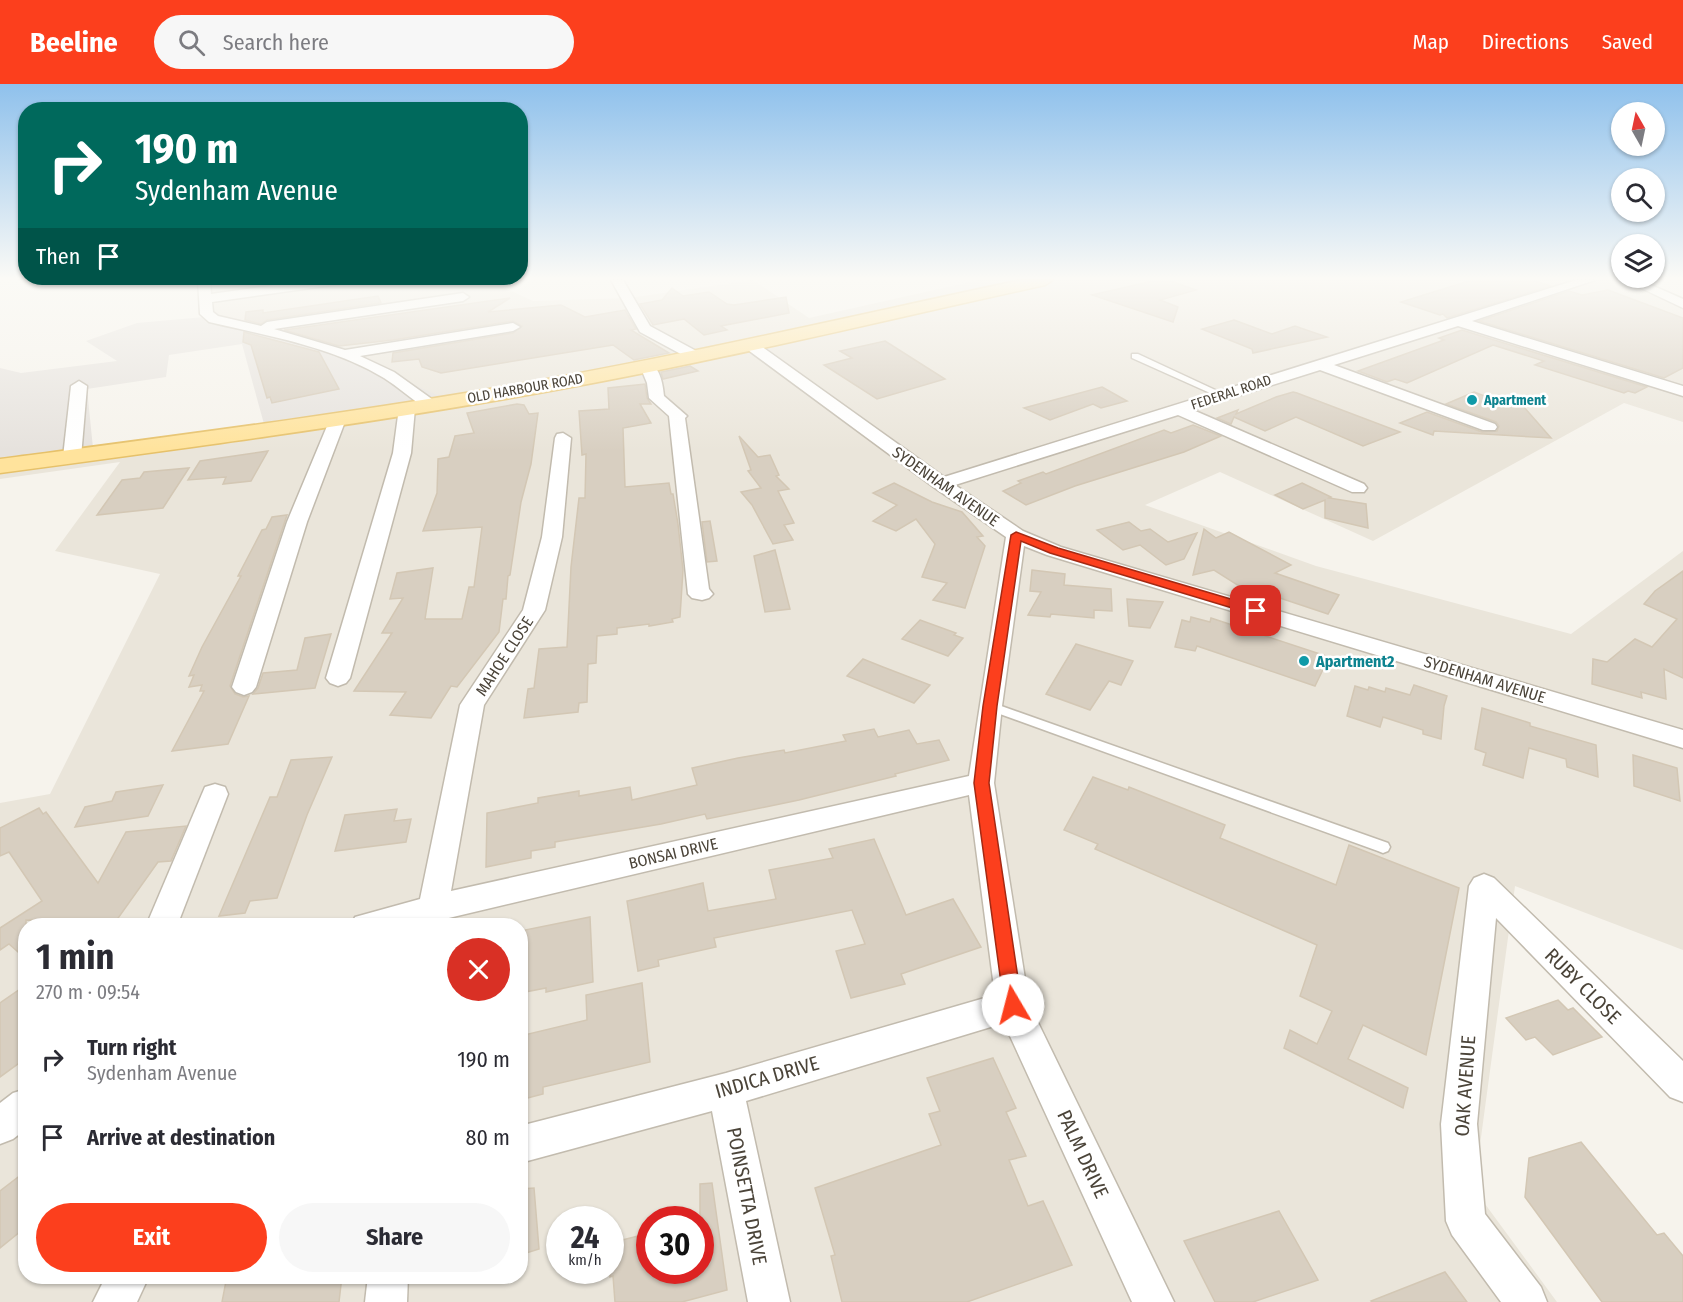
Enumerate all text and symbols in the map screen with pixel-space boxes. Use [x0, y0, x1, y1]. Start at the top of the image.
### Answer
search box [154, 15, 574, 69]
text: Beeline [30, 26, 118, 59]
icon: search [175, 26, 208, 59]
text: Search here [223, 29, 329, 56]
text: Map [1412, 29, 1449, 55]
text: Directions [1482, 29, 1569, 55]
text: Saved [1602, 29, 1653, 55]
north arrow [1611, 102, 1665, 156]
map controls [1611, 102, 1665, 288]
text: 190 m [135, 124, 238, 174]
icon: right [36, 126, 114, 204]
button: search [1611, 168, 1665, 222]
text: Sydenham Avenue [135, 175, 338, 207]
button: layers [1611, 234, 1665, 288]
icon: arrive [92, 240, 125, 273]
text: Then [36, 243, 80, 270]
street label: OLD HARBOUR ROAD [466, 370, 584, 407]
street label: FEDERAL ROAD [1189, 371, 1274, 413]
place label: Apartment [1483, 392, 1547, 409]
marker: Apartment [1465, 393, 1479, 407]
street label: SYDENHAM AVENUE [889, 443, 1003, 530]
pin [1230, 585, 1281, 636]
icon: arrive [1239, 594, 1272, 627]
street label: MAHOE CLOSE [472, 613, 537, 700]
place label: Apartment2 [1315, 652, 1395, 671]
street label: SYDENHAM AVENUE [1422, 652, 1548, 707]
marker: Apartment2 [1297, 654, 1311, 668]
street label: BONSAI DRIVE [627, 834, 719, 873]
text: 1 min [36, 935, 114, 979]
button: close [447, 938, 510, 1001]
street label: RUBY CLOSE [1540, 943, 1626, 1029]
position arrow [981, 973, 1045, 1037]
text: 270 m · 09:54 [36, 980, 140, 1004]
text: Turn right [87, 1034, 176, 1061]
street label: OAK AVENUE [1449, 1035, 1481, 1137]
icon: right [36, 1043, 69, 1076]
text: 190 m [457, 1046, 510, 1073]
street label: INDICA DRIVE [712, 1051, 822, 1103]
text: Sydenham Avenue [87, 1061, 237, 1085]
street label: PALM DRIVE [1052, 1106, 1114, 1202]
icon: arrive [36, 1121, 69, 1154]
text: Arrive at destination [87, 1124, 275, 1151]
text: 80 m [465, 1124, 510, 1151]
street label: POINSETTA DRIVE [722, 1125, 772, 1267]
button: Exit [36, 1203, 267, 1272]
button: Share [279, 1203, 510, 1272]
speed limit sign: 30 [636, 1206, 714, 1284]
text: 24 [571, 1220, 599, 1256]
text: km/h [568, 1251, 602, 1269]

